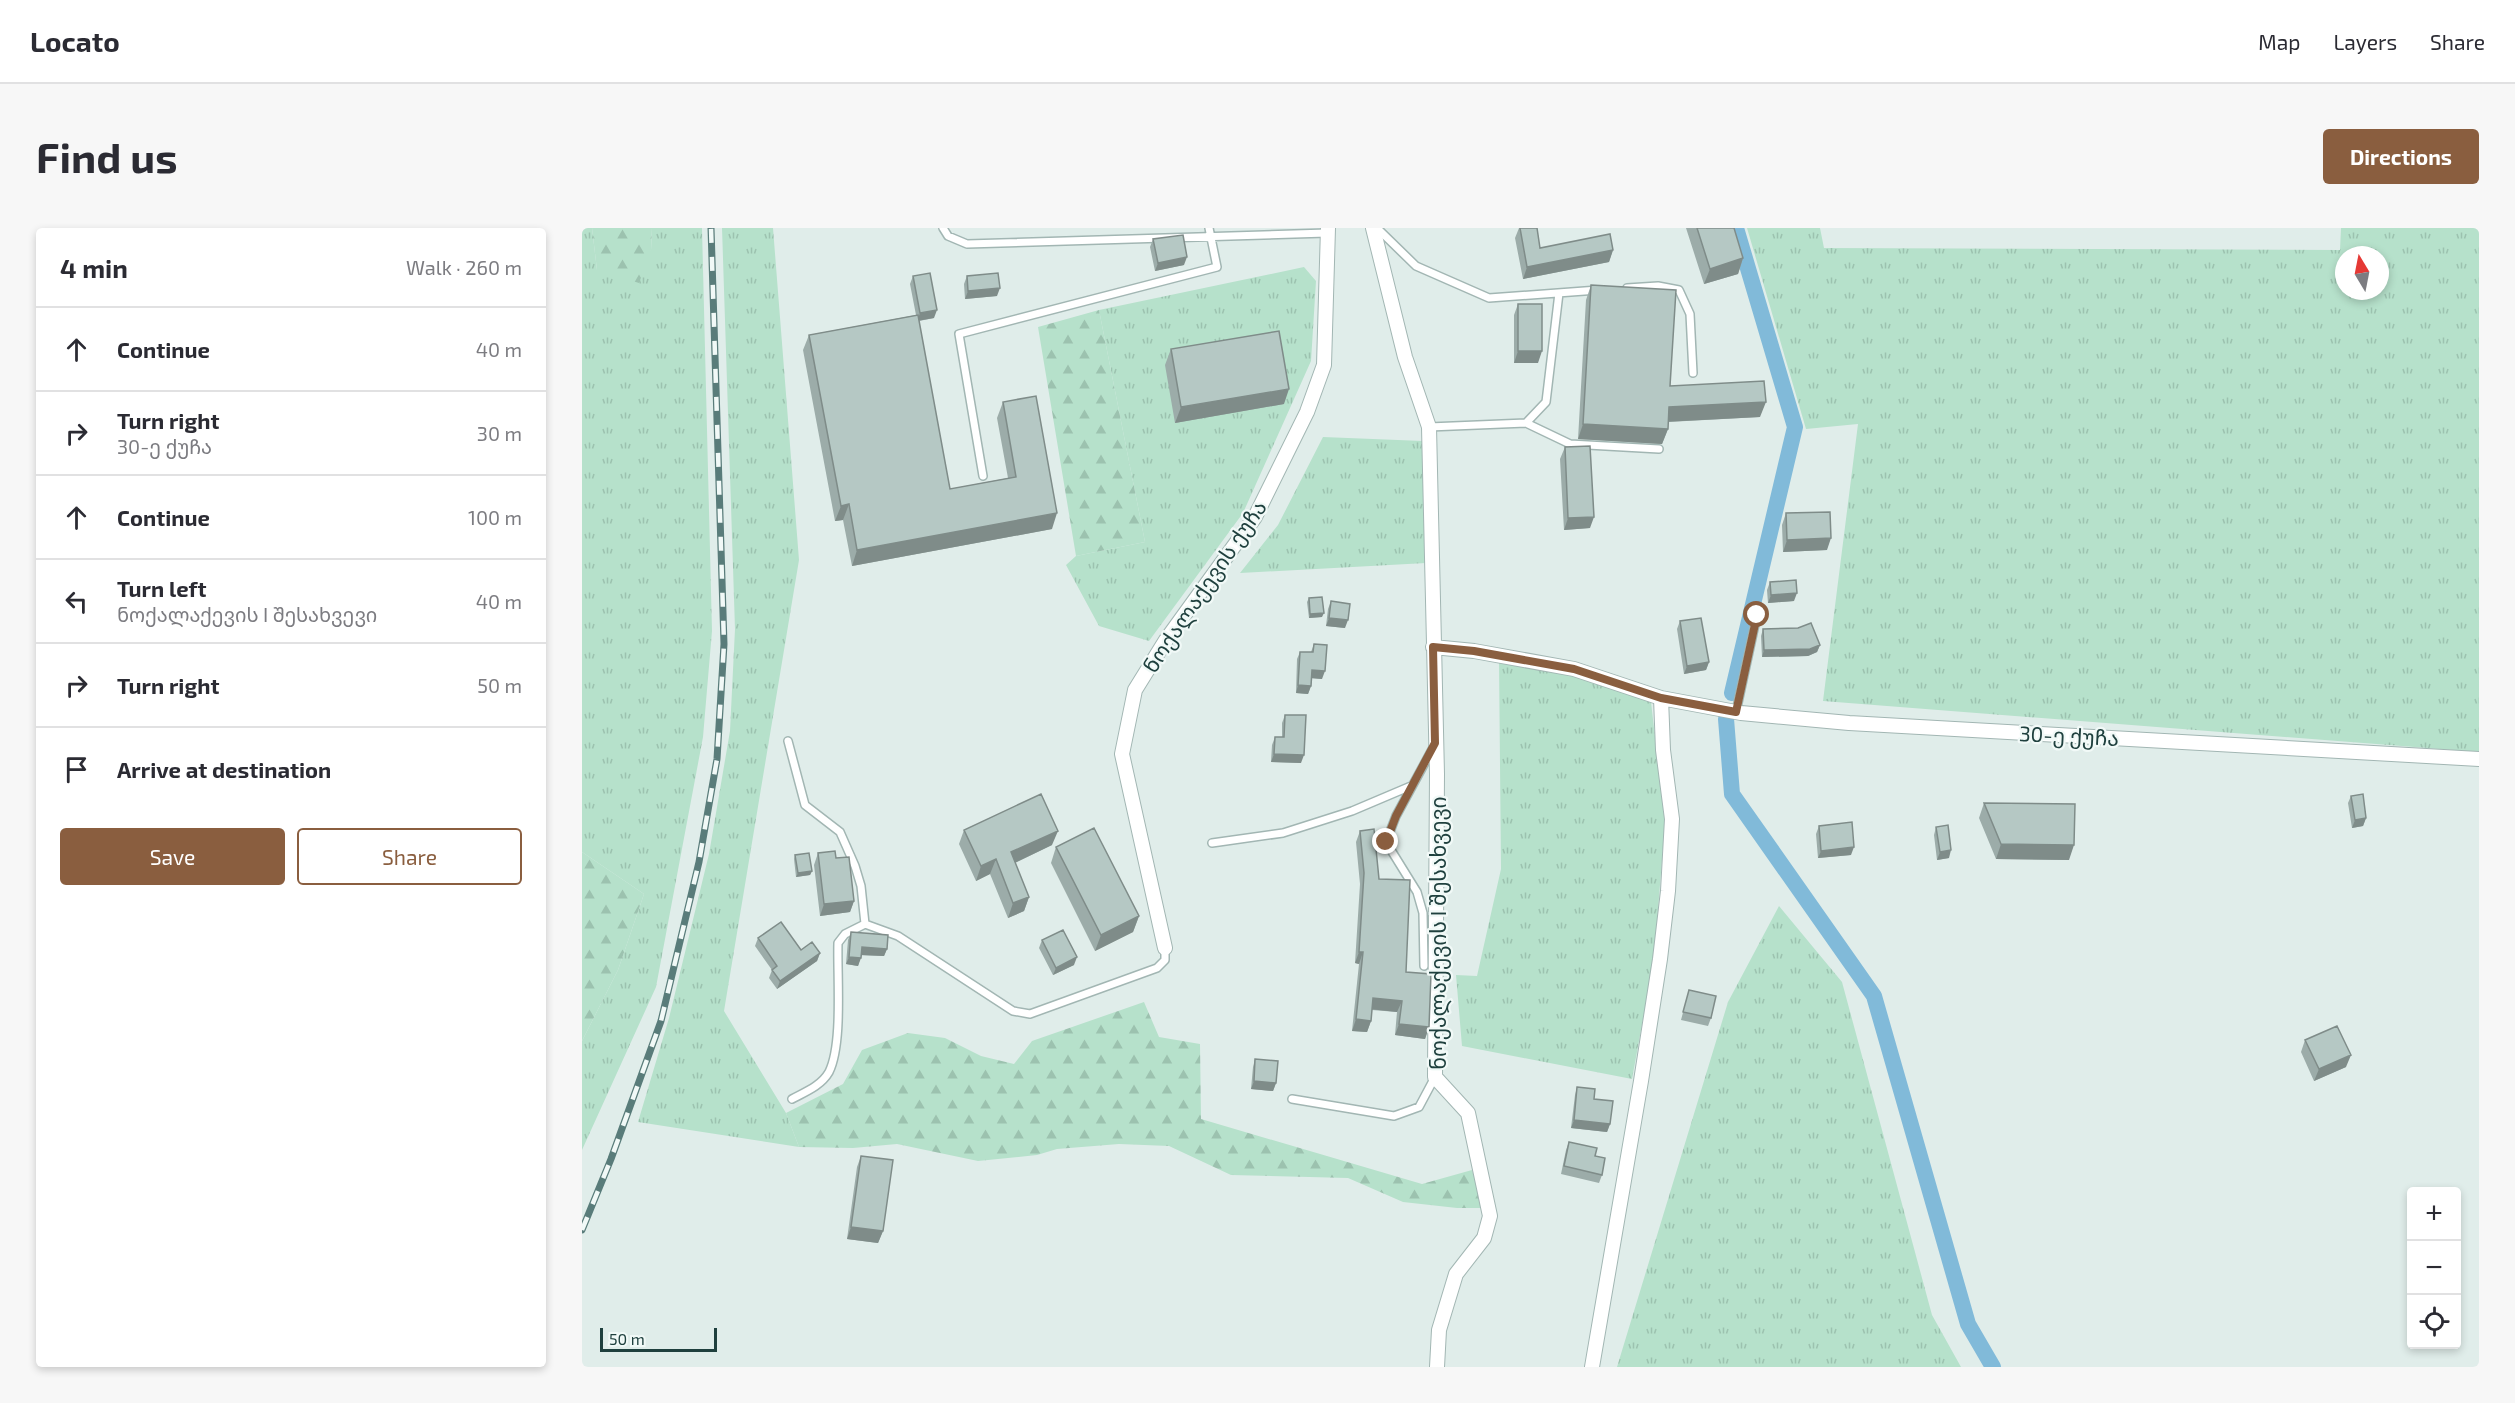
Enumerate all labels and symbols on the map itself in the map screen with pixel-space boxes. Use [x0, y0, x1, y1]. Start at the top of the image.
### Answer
north arrow [2335, 246, 2389, 300]
street label: ნოქალაქევის ქუჩა [1137, 495, 1273, 678]
route start [1743, 601, 1769, 627]
street label: 30-ე ქუჩა [2018, 720, 2120, 751]
street label: ნოქალაქევის I შესახვევი [1425, 796, 1452, 1070]
route end [1372, 828, 1398, 854]
scale bar [600, 1325, 717, 1352]

